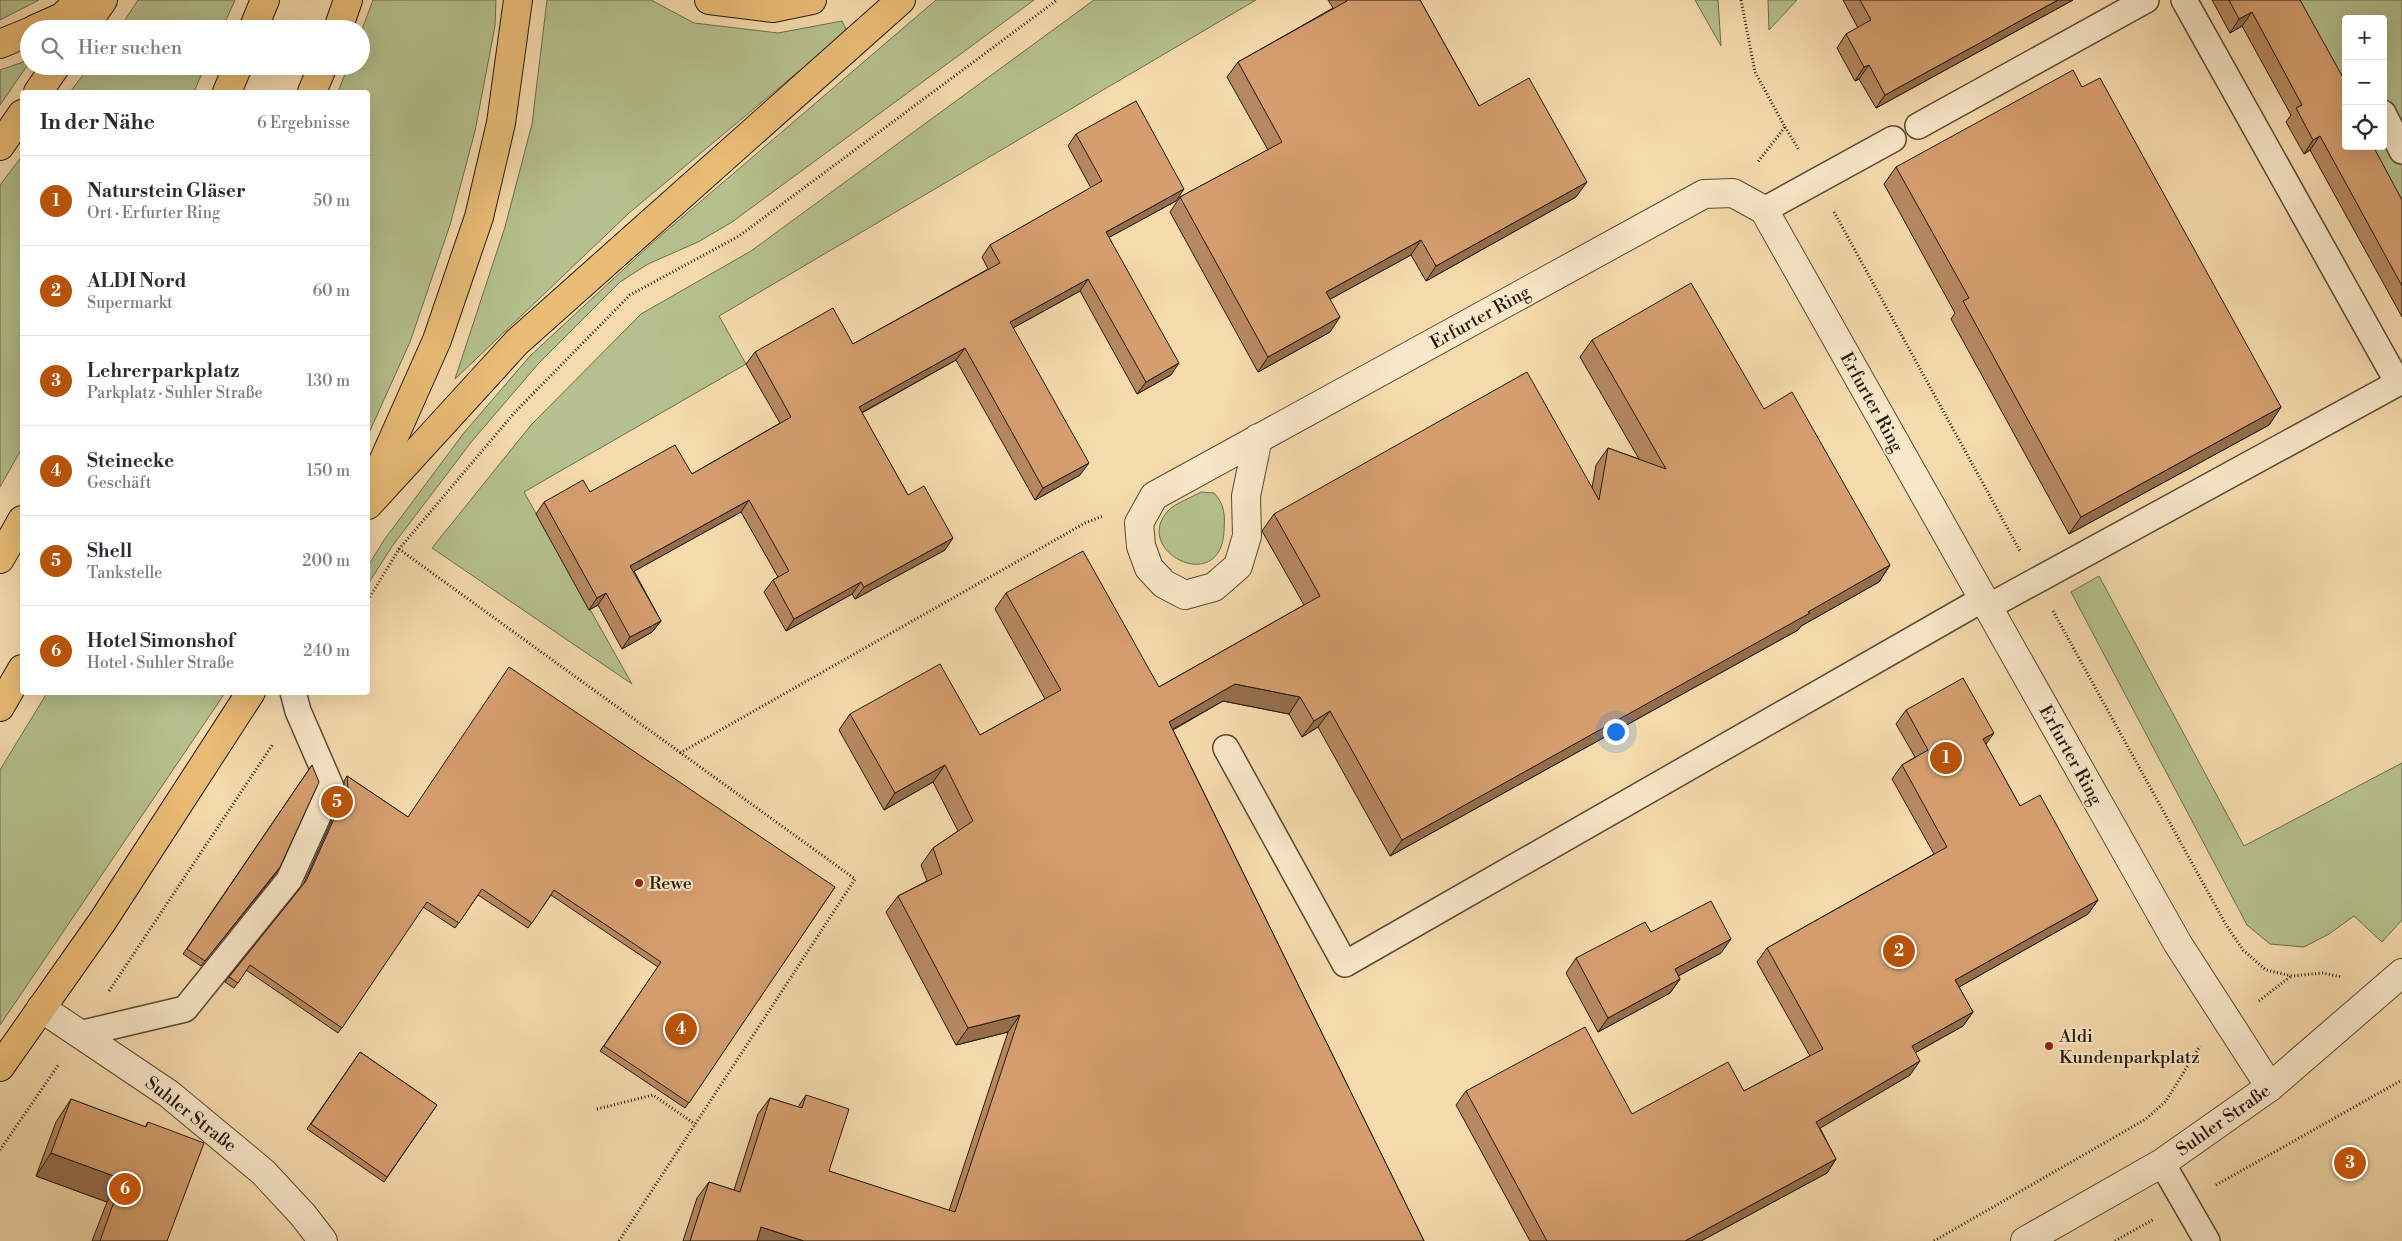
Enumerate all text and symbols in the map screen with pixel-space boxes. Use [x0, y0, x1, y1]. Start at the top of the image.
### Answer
map controls [2342, 15, 2387, 150]
button: + [2342, 15, 2387, 60]
search box [20, 20, 370, 75]
icon: search [38, 34, 66, 62]
text: Hier suchen [78, 36, 182, 60]
button: − [2342, 60, 2387, 105]
button: locate [2342, 105, 2387, 150]
text: In der Nähe [40, 110, 155, 136]
text: 6 Ergebnisse [257, 113, 350, 133]
text: Naturstein Gläser [87, 179, 246, 203]
text: 1 [52, 191, 60, 211]
text: 50 m [313, 191, 350, 211]
text: Ort · Erfurter Ring [87, 203, 220, 223]
text: ALDI Nord [87, 269, 186, 293]
street label: Erfurter Ring [1426, 280, 1535, 354]
text: 2 [51, 281, 61, 301]
text: 60 m [312, 281, 350, 301]
text: Supermarkt [87, 293, 173, 313]
street label: Erfurter Ring [1835, 348, 1909, 457]
text: Lehrerparkplatz [87, 359, 239, 383]
text: 3 [51, 371, 61, 391]
text: 130 m [306, 371, 350, 391]
text: Parkplatz · Suhler Straße [87, 383, 263, 403]
text: Steinecke [87, 449, 174, 473]
text: 4 [51, 461, 61, 481]
text: 150 m [306, 461, 350, 481]
text: Geschäft [87, 473, 152, 493]
text: Shell [87, 539, 132, 563]
text: 5 [51, 551, 61, 571]
text: 200 m [302, 551, 350, 571]
text: Tankstelle [87, 563, 162, 583]
text: Hotel Simonshof [87, 629, 234, 653]
text: 6 [51, 641, 61, 661]
text: 240 m [303, 641, 350, 661]
text: Hotel · Suhler Straße [87, 653, 234, 673]
street label: Erfurter Ring [2034, 701, 2108, 810]
your location [1603, 719, 1629, 745]
pin: 1 [1930, 739, 1962, 777]
pin: 5 [321, 783, 353, 821]
place label: Rewe [649, 872, 692, 895]
marker: Rewe [633, 877, 645, 889]
pin: 2 [1883, 932, 1915, 970]
pin: 4 [665, 1010, 697, 1048]
place label: Aldi Kundenparkplatz [2058, 1025, 2200, 1069]
marker: Aldi Kundenparkplatz [2043, 1040, 2055, 1052]
street label: Suhler Straße [140, 1071, 241, 1157]
street label: Suhler Straße [2172, 1079, 2275, 1161]
pin: 3 [2334, 1144, 2366, 1182]
pin: 6 [109, 1170, 141, 1208]

